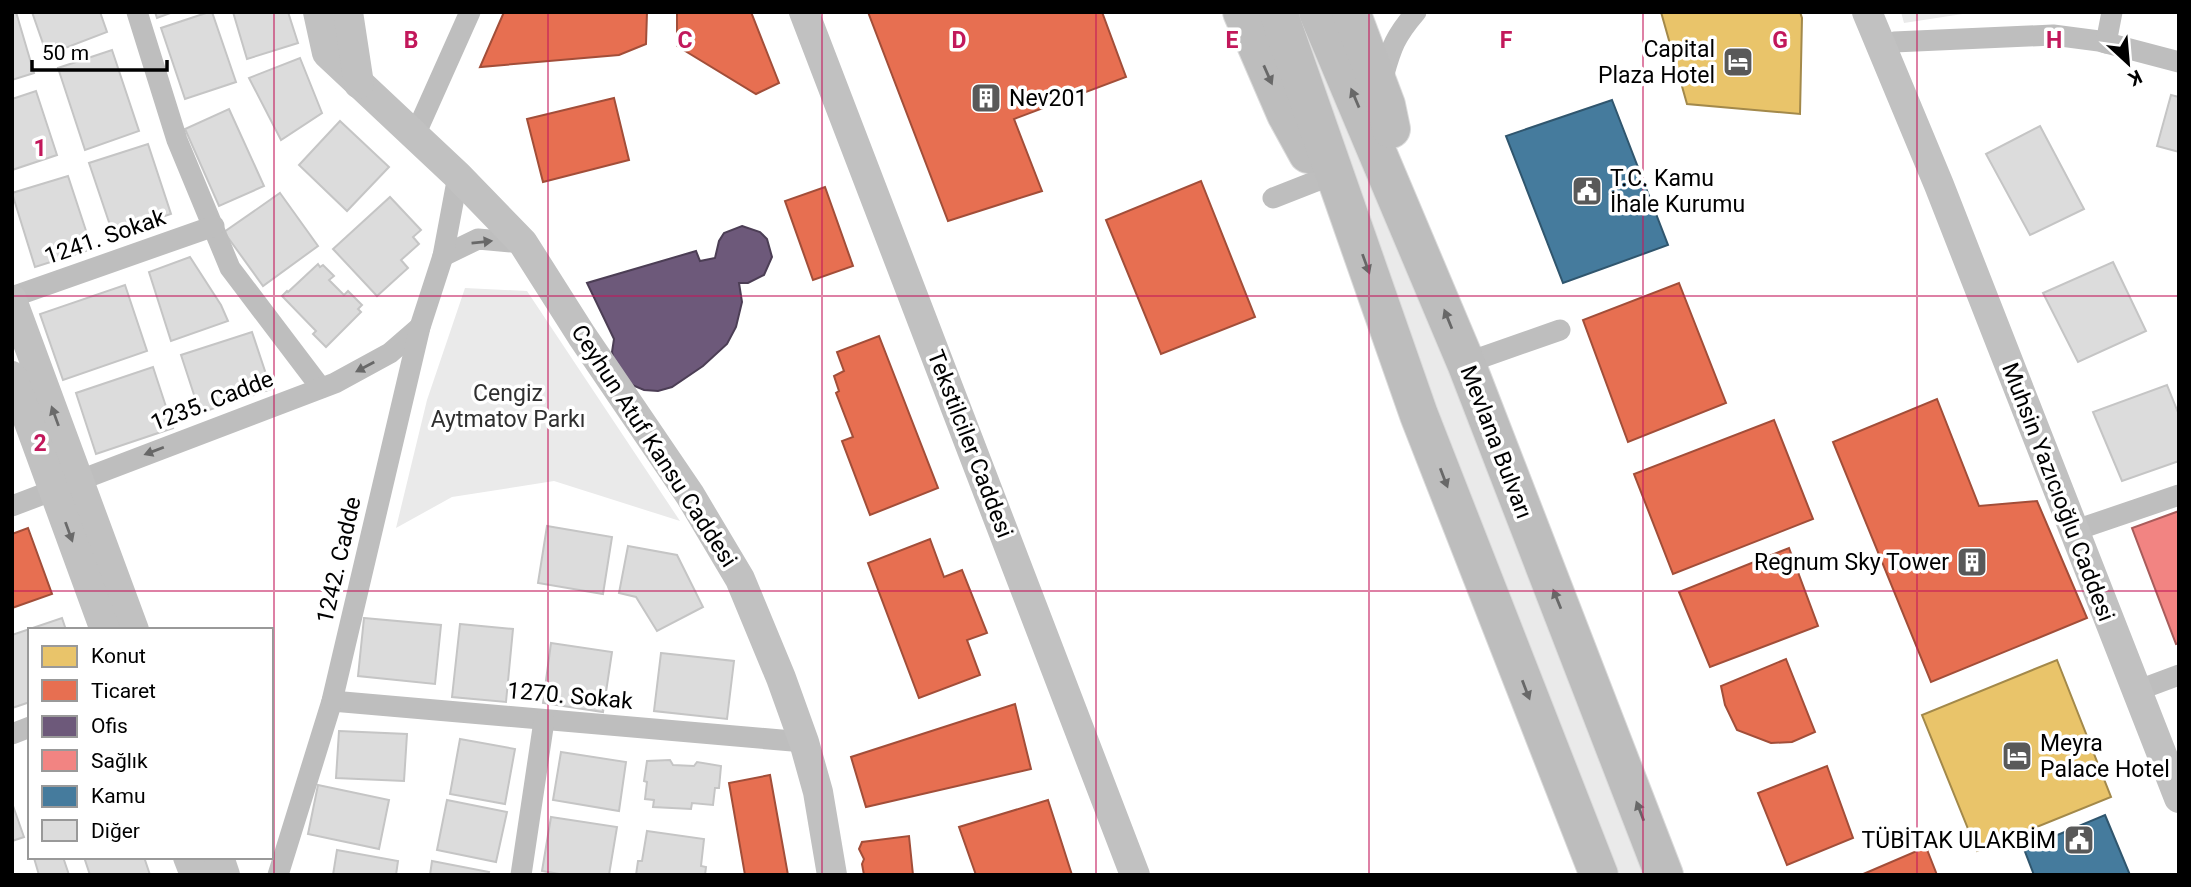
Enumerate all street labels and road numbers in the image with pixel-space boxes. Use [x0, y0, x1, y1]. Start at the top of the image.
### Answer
street label: 1241. Sokak [41, 204, 169, 270]
street label: Ceyhun Atuf Kansu Caddesi [566, 320, 742, 572]
street label: Tekstilciler Caddesi [922, 346, 1018, 542]
street label: Muhsin Yazıcıoğlu Caddesi [1996, 359, 2120, 625]
street label: Mevlana Bulvarı [1454, 362, 1538, 522]
street label: 1235. Cadde [147, 365, 277, 437]
street label: 1242. Cadde [311, 494, 367, 626]
street label: 1270. Sokak [506, 677, 634, 715]

